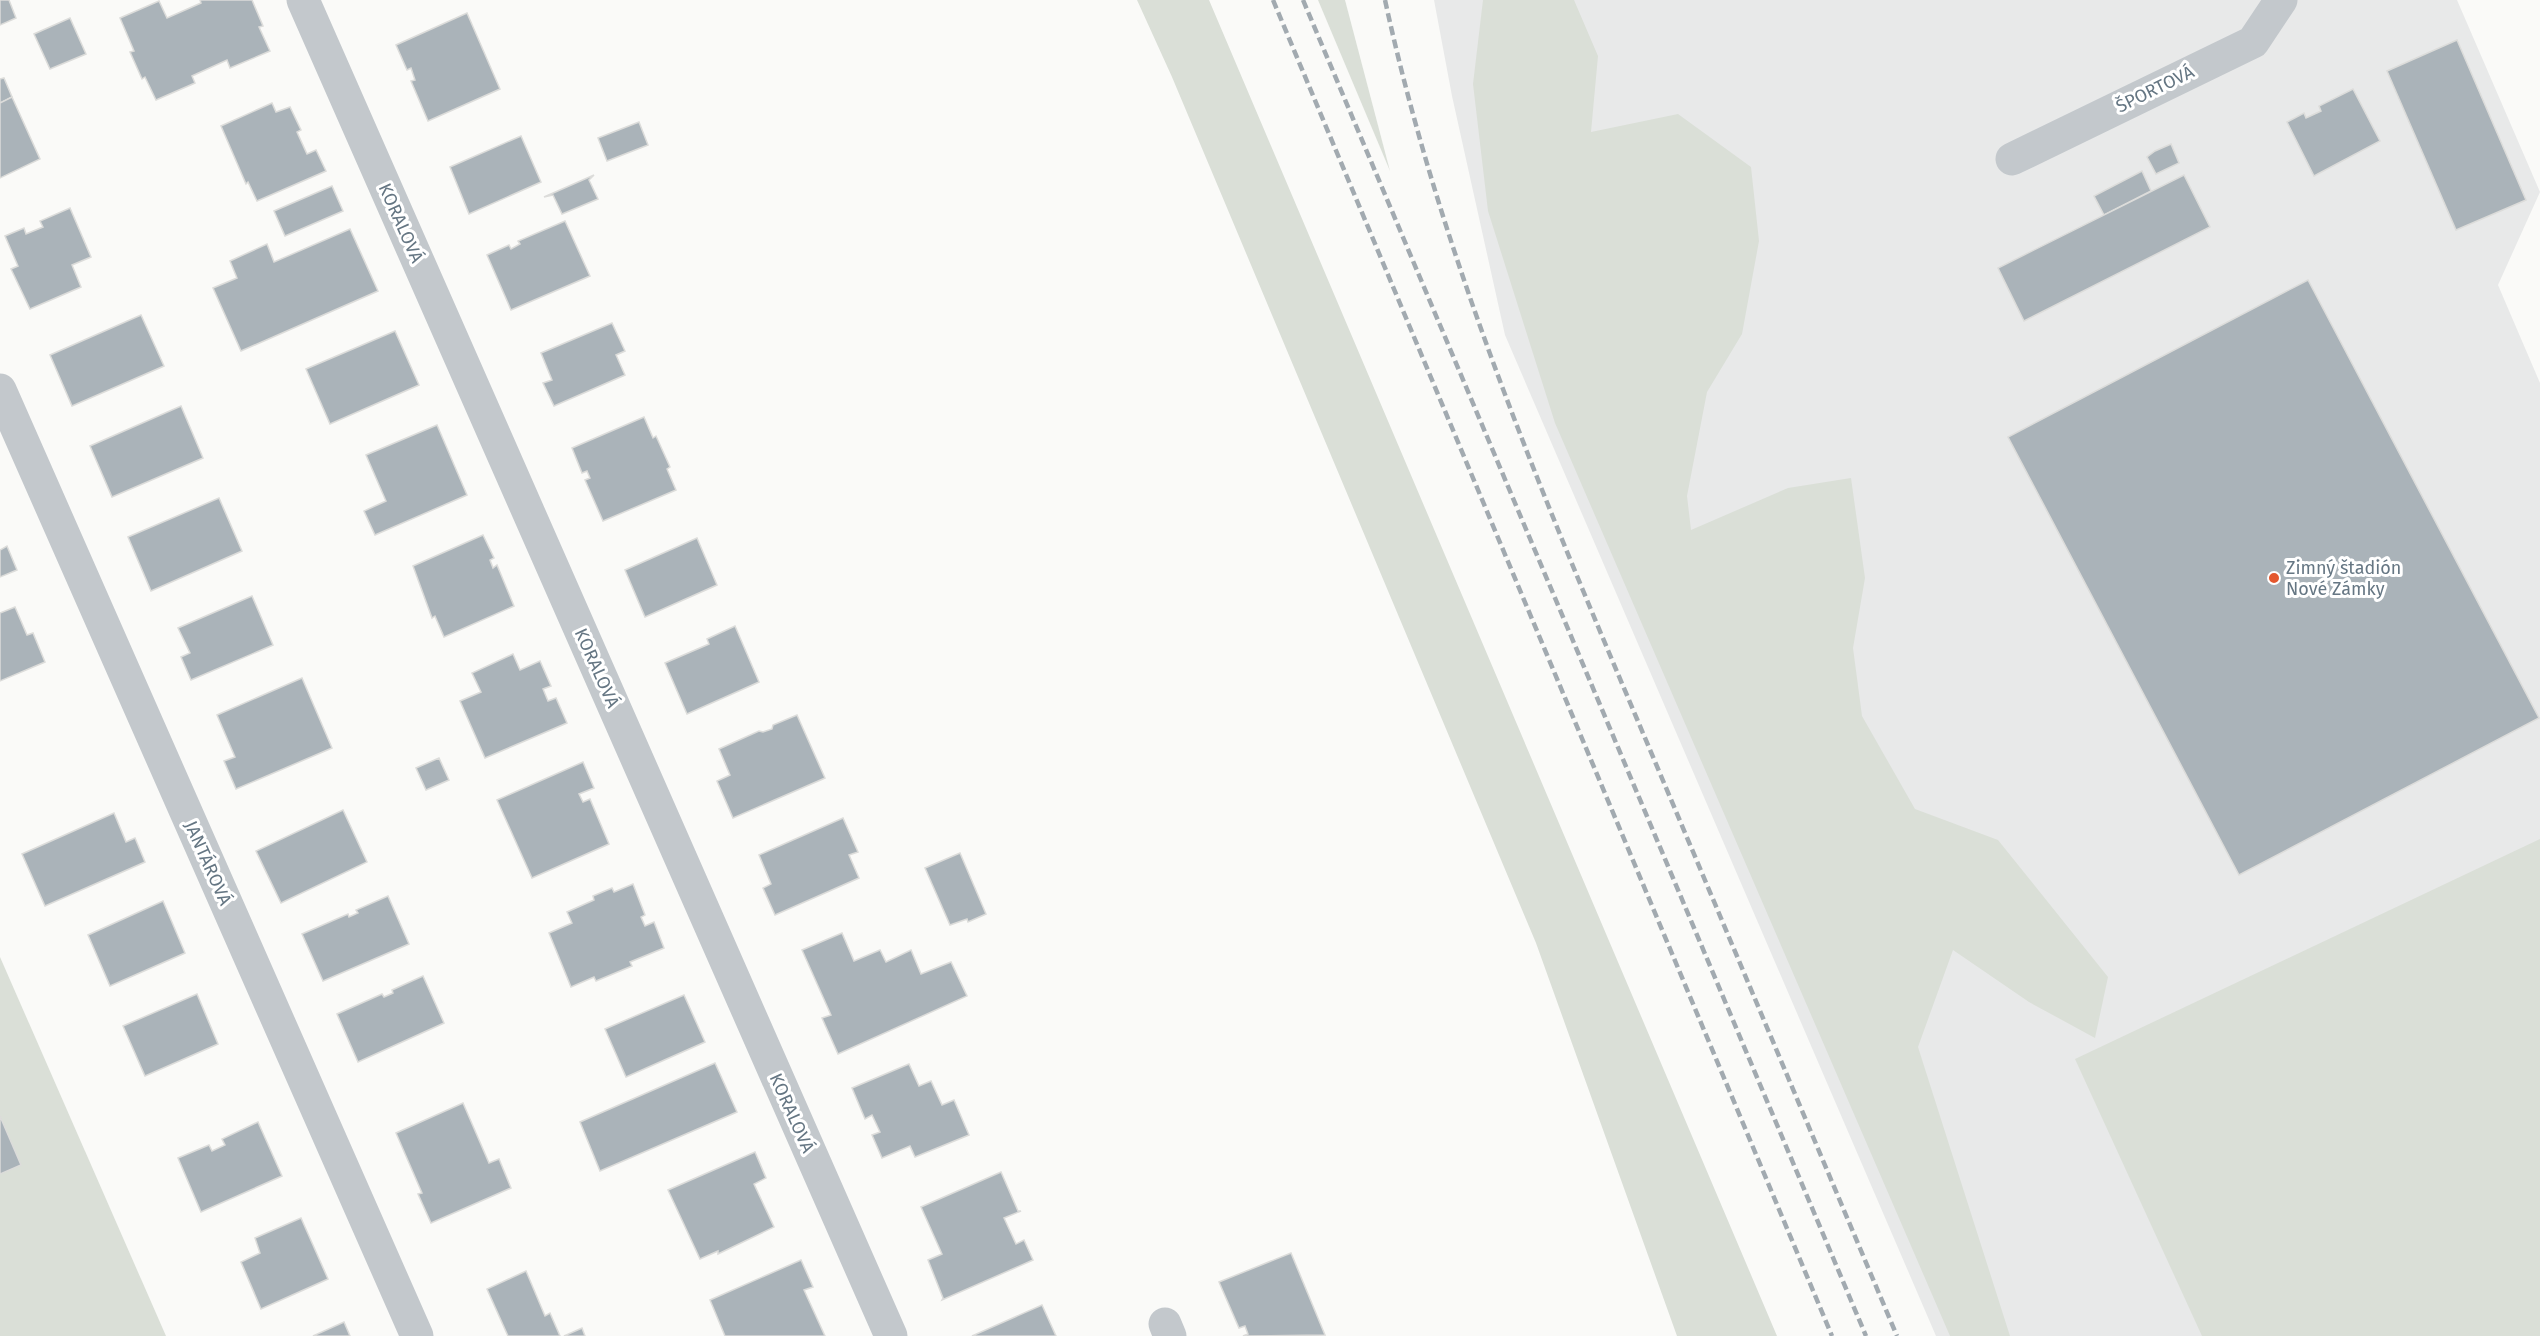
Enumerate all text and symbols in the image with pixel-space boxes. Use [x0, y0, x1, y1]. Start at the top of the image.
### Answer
street label: ŠPORTOVÁ [2112, 59, 2198, 117]
street label: KORALOVÁ [374, 179, 429, 267]
place label: Zimný štadión Nové Zámky [2286, 557, 2401, 600]
marker: Zimný štadión Nové Zámky [2267, 571, 2281, 585]
street label: KORALOVÁ [570, 624, 625, 712]
street label: JANTÁROVÁ [180, 817, 238, 909]
street label: KORALOVÁ [765, 1069, 820, 1157]

